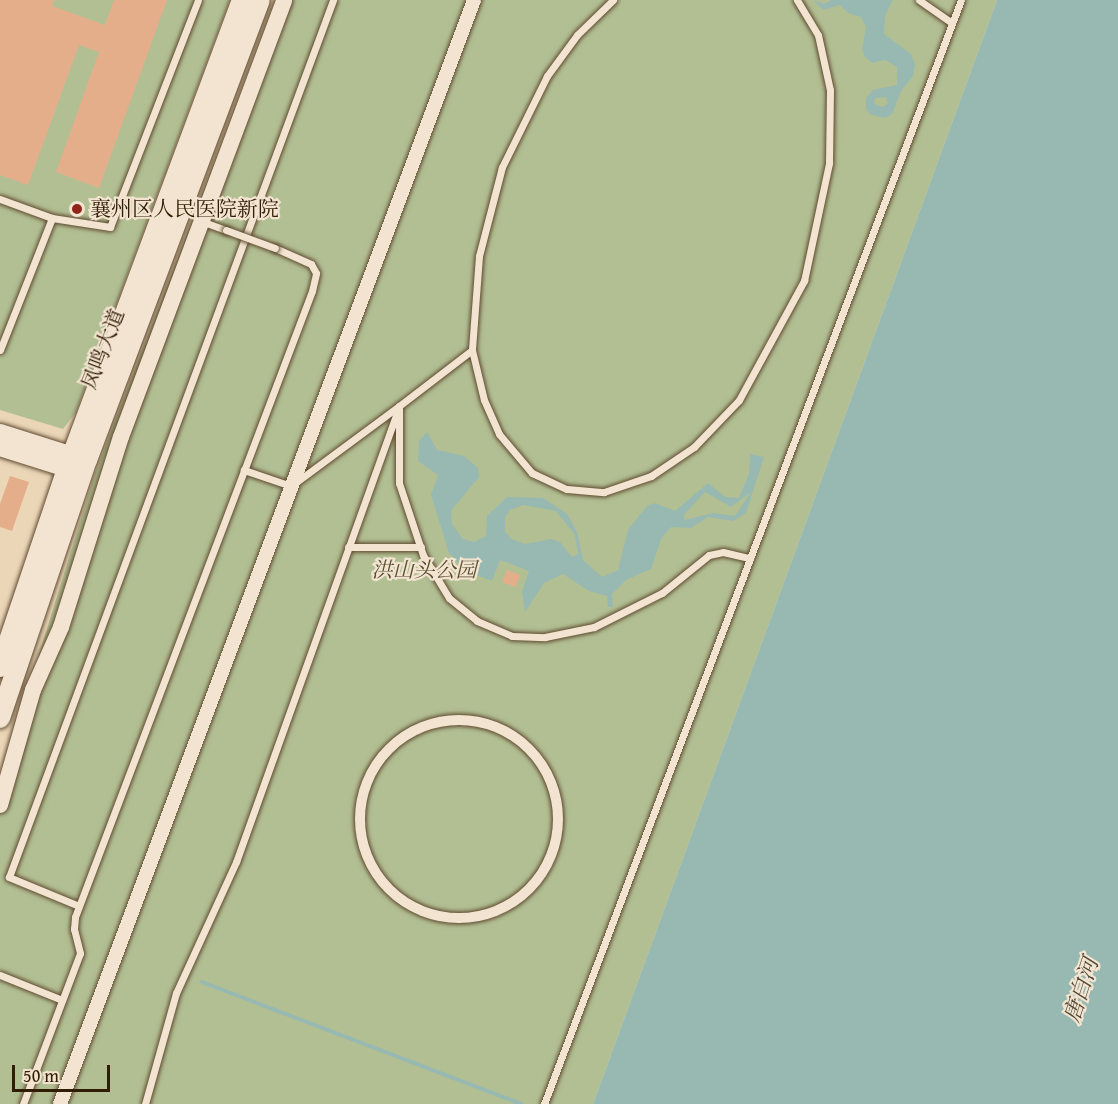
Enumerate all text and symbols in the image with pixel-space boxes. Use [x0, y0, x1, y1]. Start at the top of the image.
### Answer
place label: 襄州区人民医院新院 [90, 196, 279, 222]
marker: 襄州区人民医院新院 [68, 200, 86, 218]
street label: 凤鸣大道 [76, 305, 130, 393]
park label: 洪山头公园 [372, 557, 476, 583]
water label: 唐白河 [1058, 955, 1104, 1025]
scale bar [15, 1053, 112, 1091]
text: 50 m [23, 1062, 59, 1089]

